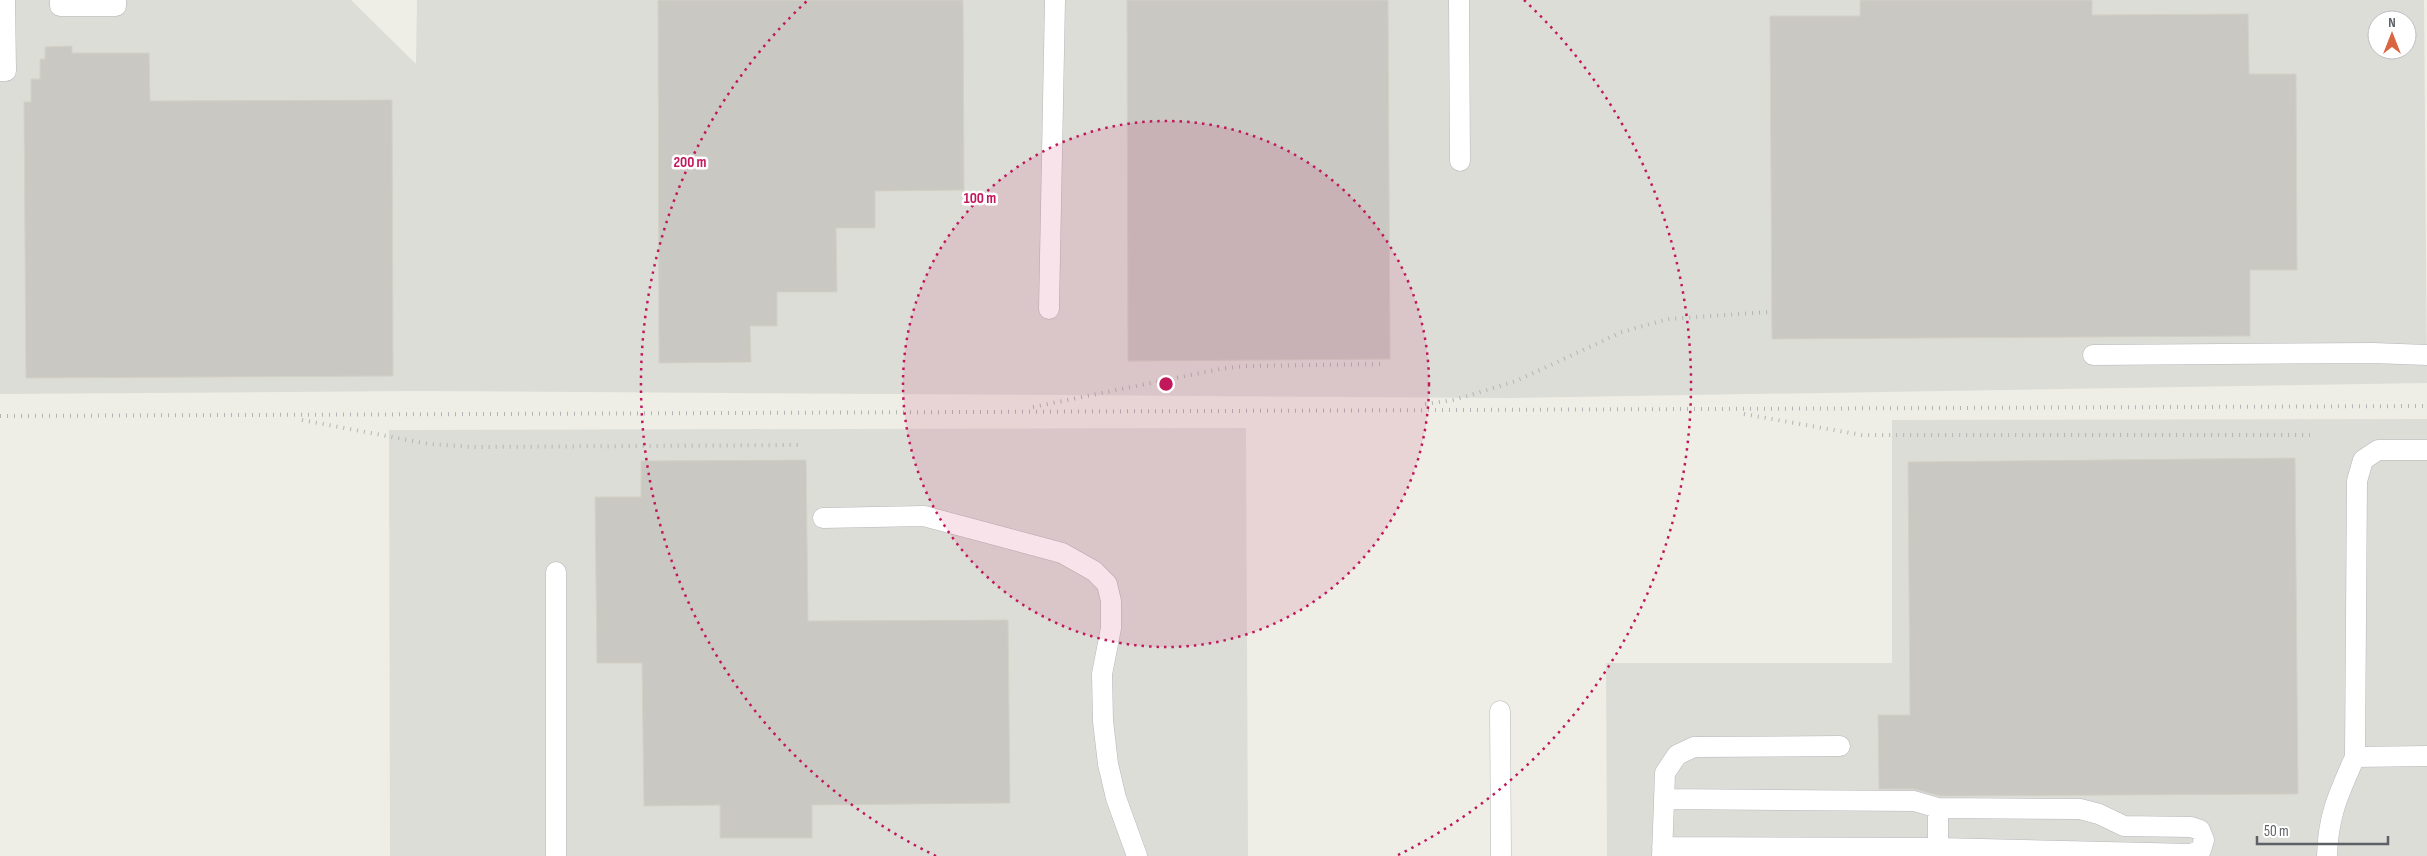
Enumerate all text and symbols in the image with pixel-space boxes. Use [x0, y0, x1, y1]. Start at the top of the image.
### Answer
north arrow [2367, 10, 2417, 60]
text: N [2388, 14, 2396, 31]
text: 200 m [673, 153, 707, 172]
text: 100 m [964, 189, 996, 208]
centre of rings [1157, 375, 1175, 393]
scale bar [2257, 814, 2388, 846]
text: 50 m [2264, 822, 2289, 841]

